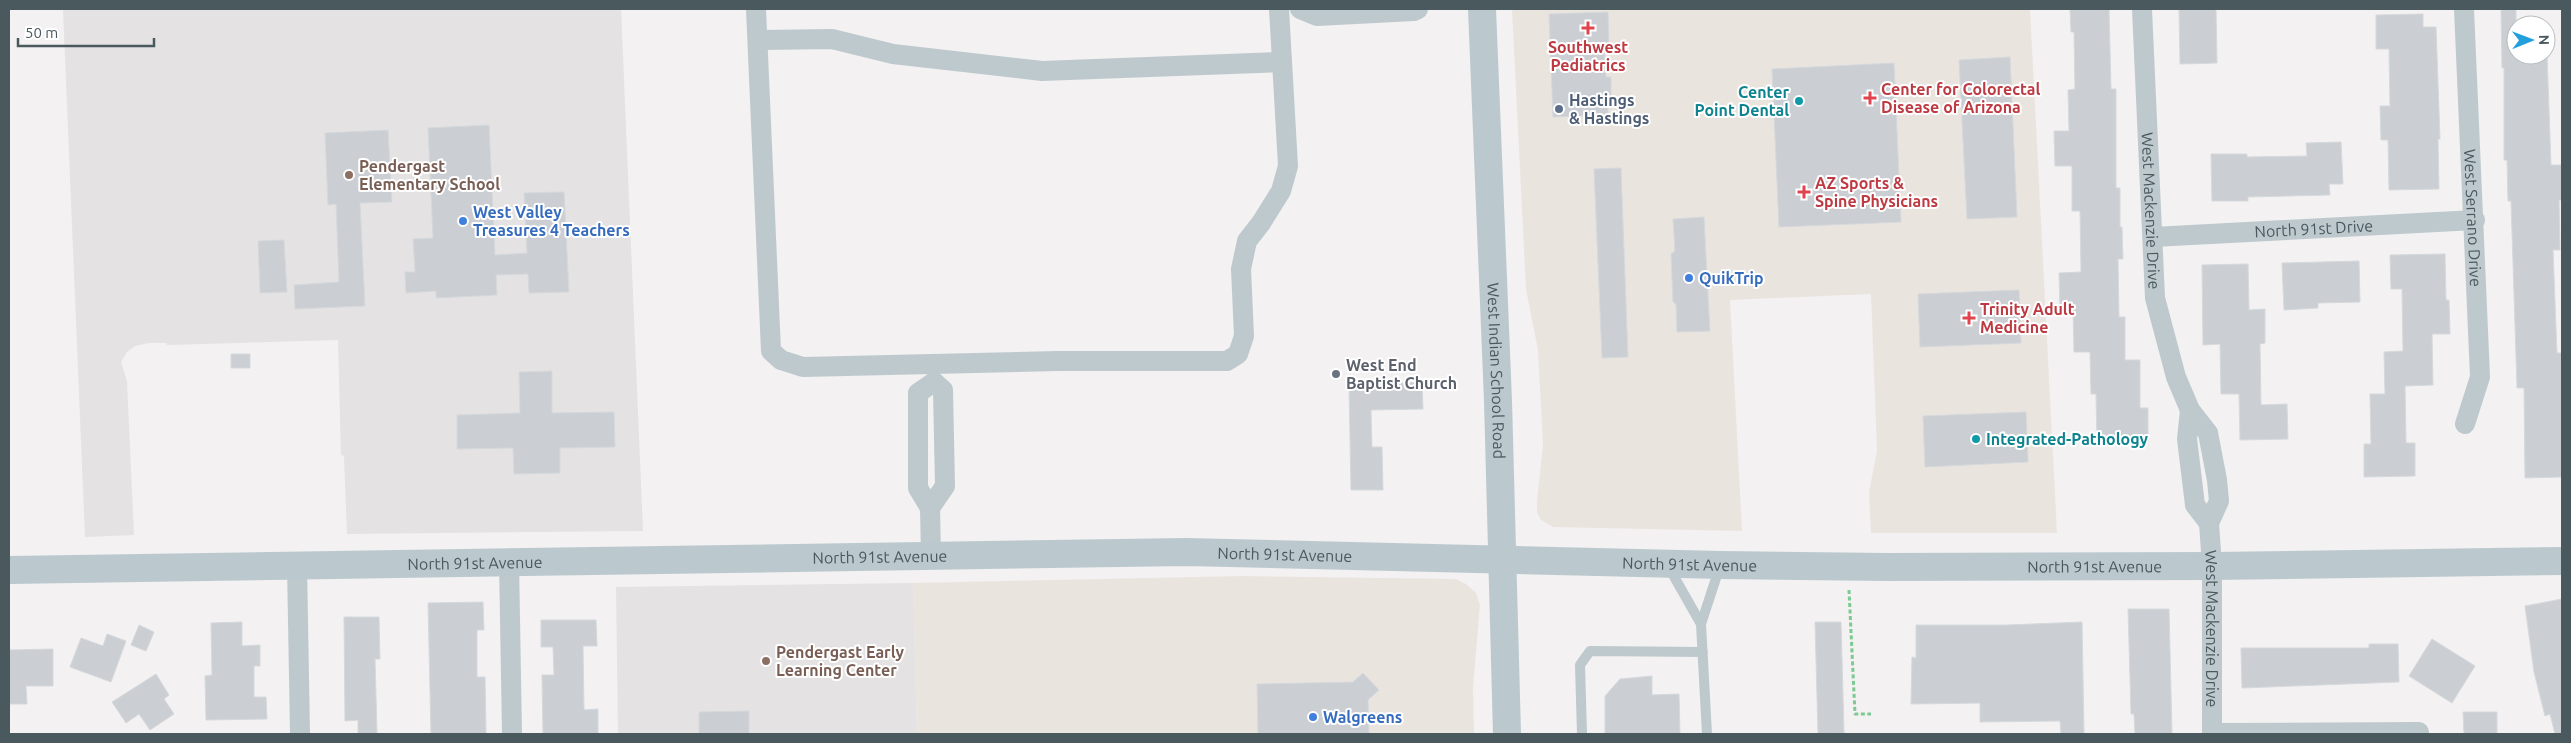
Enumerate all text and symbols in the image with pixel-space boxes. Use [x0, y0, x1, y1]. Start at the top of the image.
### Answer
scale bar [18, 15, 154, 47]
north arrow [2506, 15, 2556, 65]
marker: Southwest Pediatrics [1581, 21, 1595, 35]
text: 50 m [25, 24, 58, 41]
text: N [2536, 34, 2552, 45]
place label: Southwest Pediatrics [1548, 38, 1628, 74]
place label: Center for Colorectal Disease of Arizona [1881, 80, 2040, 116]
place label: Center Point Dental [1695, 83, 1789, 119]
place label: Hastings & Hastings [1569, 91, 1649, 127]
marker: Center for Colorectal Disease of Arizona [1863, 91, 1877, 105]
marker: Center Point Dental [1793, 95, 1805, 107]
marker: Hastings & Hastings [1553, 103, 1565, 115]
street label: West Mackenzie Drive [2139, 132, 2164, 290]
street label: West Serrano Drive [2461, 148, 2485, 287]
place label: Pendergast Elementary School [359, 157, 500, 193]
marker: Pendergast Elementary School [343, 169, 355, 181]
place label: AZ Sports & Spine Physicians [1815, 174, 1938, 210]
marker: AZ Sports & Spine Physicians [1797, 185, 1811, 199]
place label: West Valley Treasures 4 Teachers [473, 203, 630, 239]
marker: West Valley Treasures 4 Teachers [457, 215, 469, 227]
street label: North 91st Drive [2254, 216, 2374, 241]
place label: QuikTrip [1699, 269, 1764, 287]
marker: QuikTrip [1683, 272, 1695, 284]
street label: West Indian School Road [1484, 282, 1509, 459]
place label: Trinity Adult Medicine [1980, 300, 2075, 336]
marker: Trinity Adult Medicine [1962, 311, 1976, 325]
place label: West End Baptist Church [1346, 356, 1457, 392]
marker: West End Baptist Church [1330, 368, 1342, 380]
place label: Integrated-Pathology [1986, 430, 2148, 448]
marker: Integrated-Pathology [1970, 433, 1982, 445]
street label: North 91st Avenue [1217, 544, 1353, 565]
street label: North 91st Avenue [812, 547, 947, 567]
street label: West Mackenzie Drive [2202, 549, 2221, 707]
street label: North 91st Avenue [407, 553, 543, 573]
street label: North 91st Avenue [1622, 554, 1757, 574]
street label: North 91st Avenue [2027, 557, 2162, 576]
place label: Pendergast Early Learning Center [776, 643, 904, 679]
marker: Pendergast Early Learning Center [760, 655, 772, 667]
place label: Walgreens [1323, 708, 1402, 726]
marker: Walgreens [1307, 711, 1319, 723]

